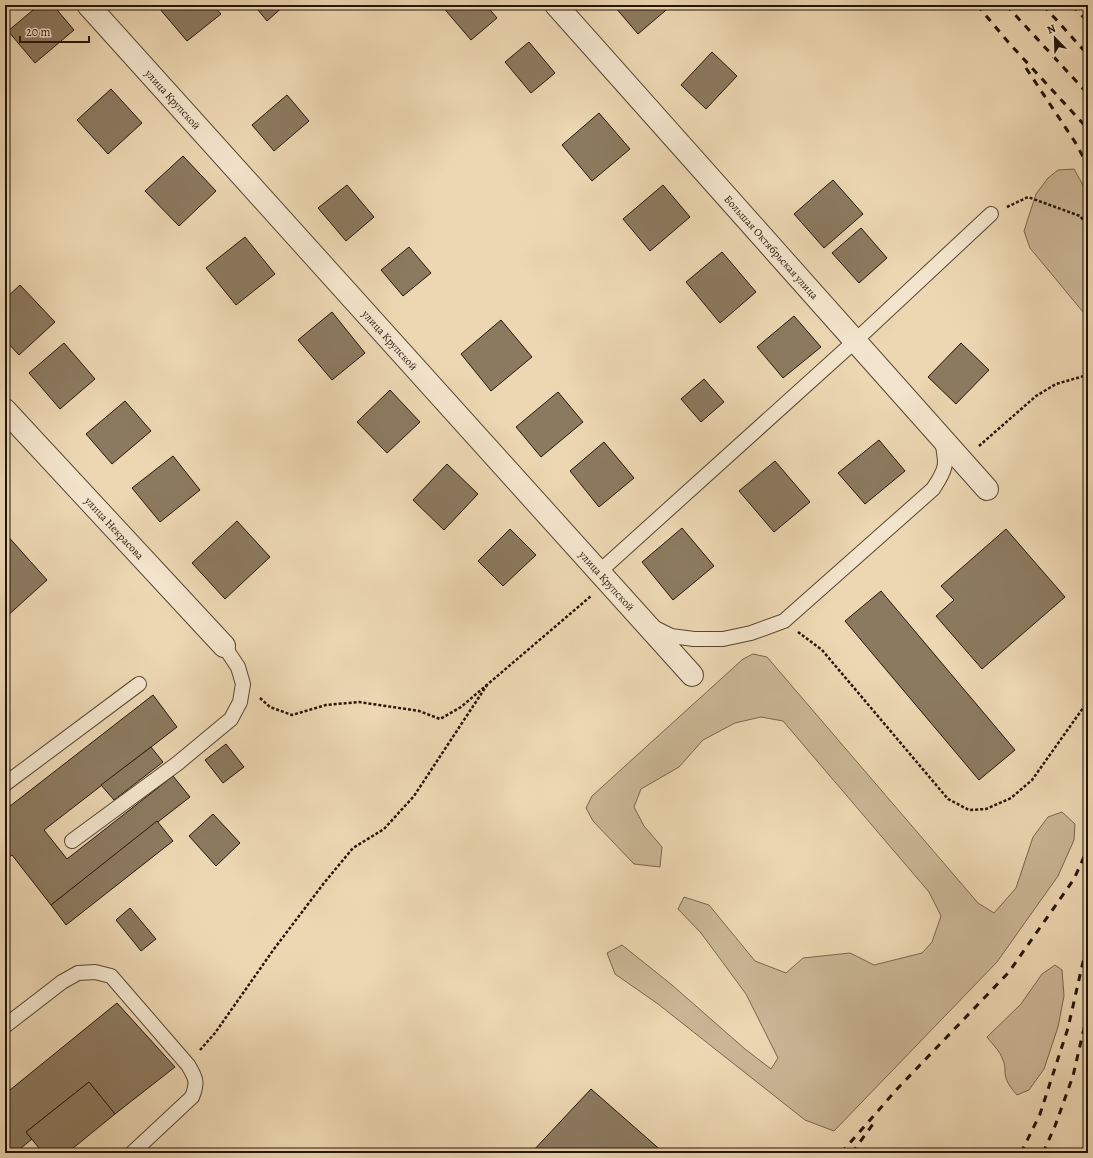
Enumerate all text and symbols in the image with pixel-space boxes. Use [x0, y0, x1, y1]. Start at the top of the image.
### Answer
scale bar [20, 18, 89, 44]
north arrow [1035, 18, 1075, 58]
text: N [1045, 21, 1058, 38]
text: 20 m [26, 24, 50, 40]
street label: улица Крупской [141, 66, 204, 133]
street label: Большая Октябрьская улица [721, 192, 822, 303]
street label: улица Крупской [358, 306, 421, 374]
street label: улица Некрасова [81, 493, 148, 564]
street label: улица Крупской [575, 547, 638, 614]

